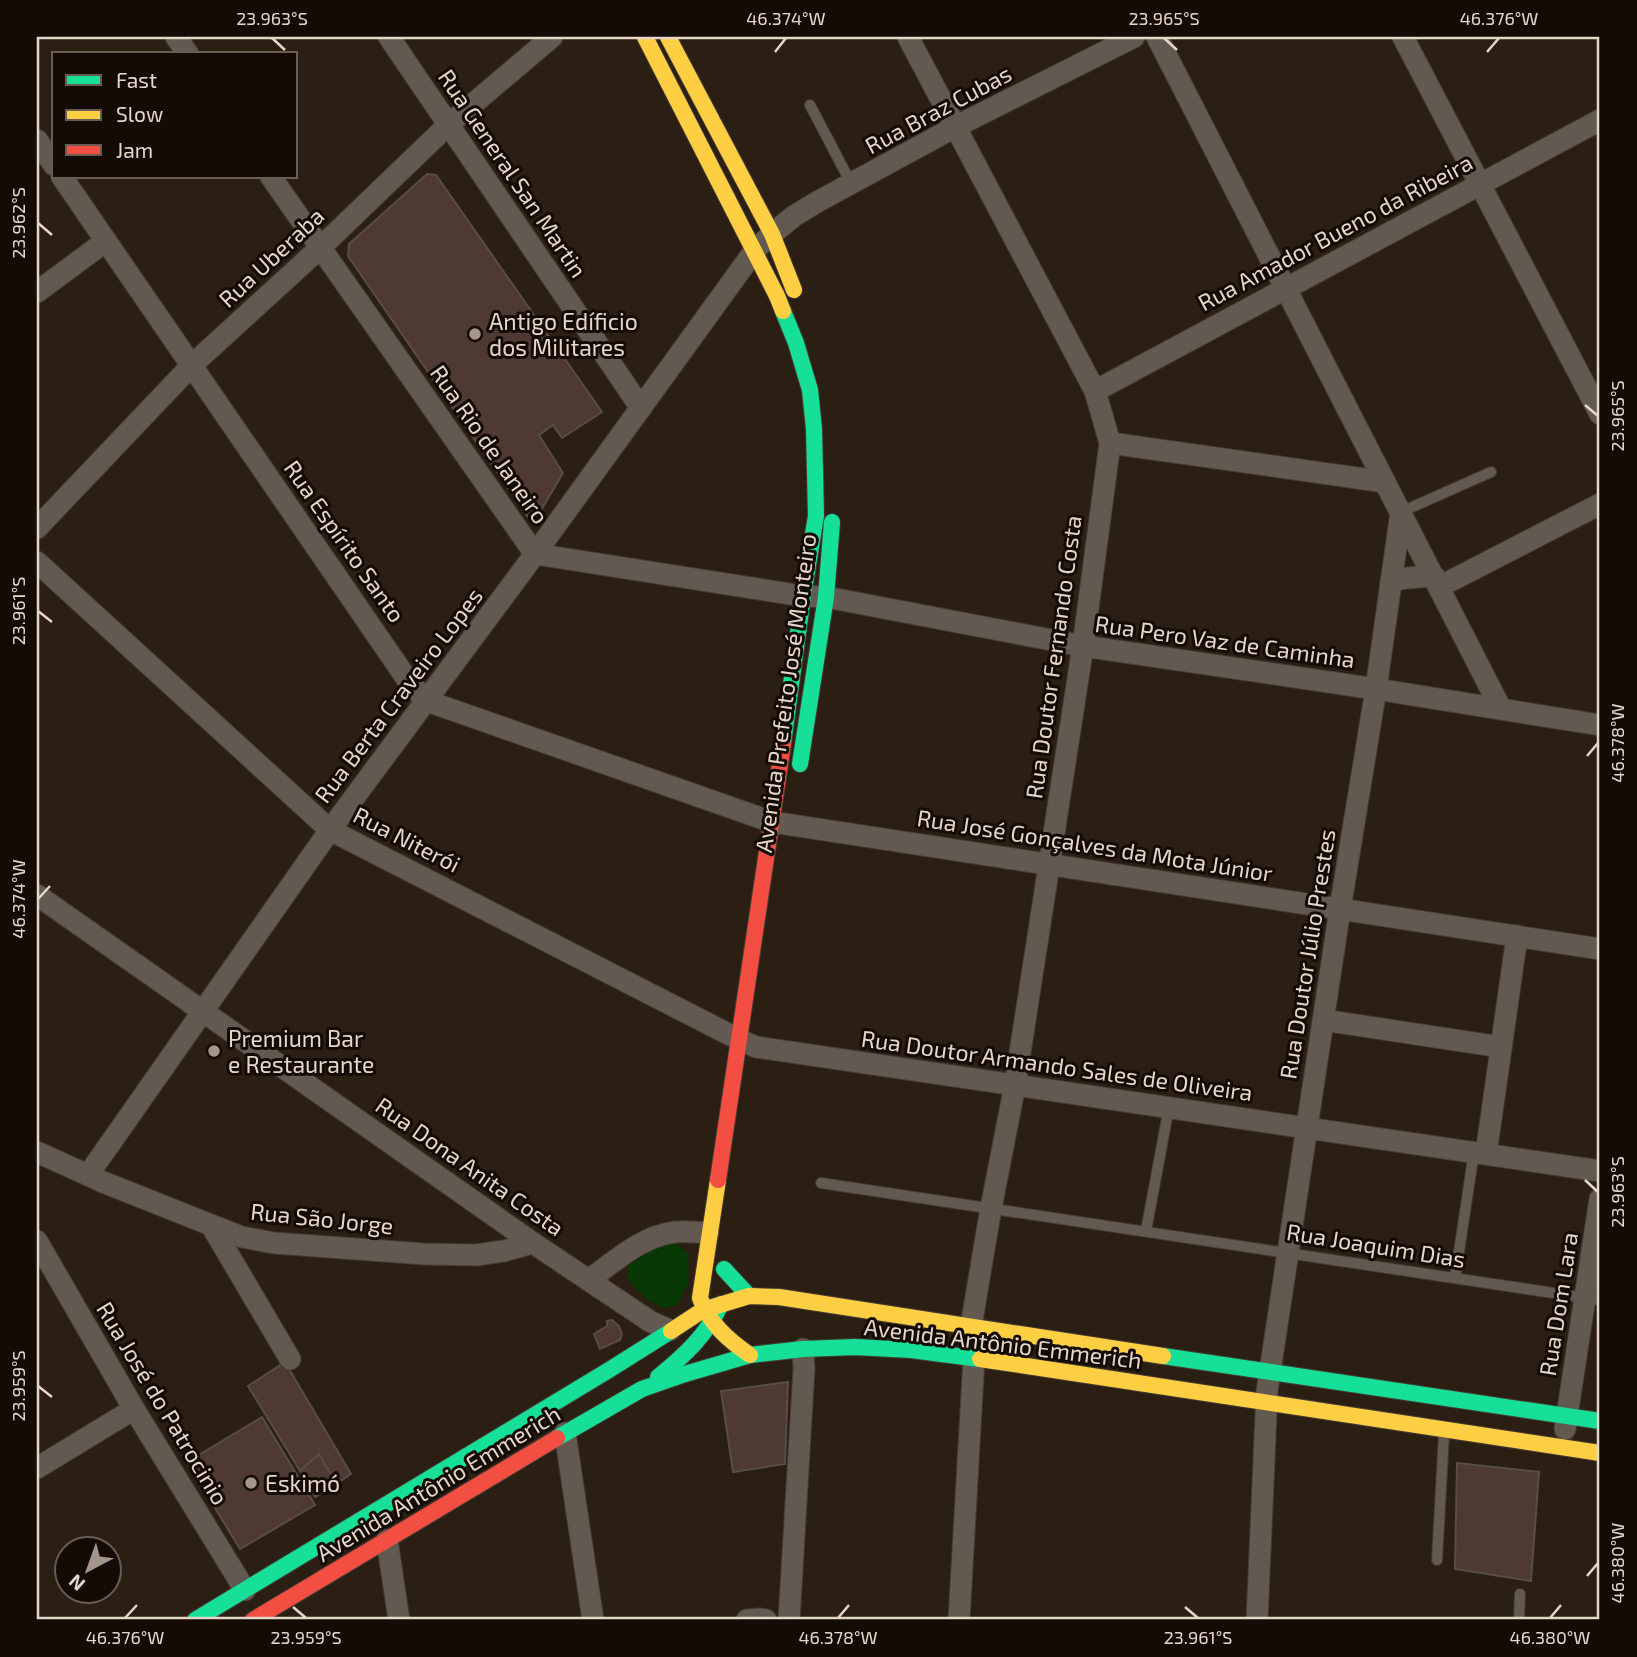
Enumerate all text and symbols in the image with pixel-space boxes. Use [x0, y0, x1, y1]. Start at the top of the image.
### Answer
text: 23.963°S [236, 7, 308, 29]
text: 46.374°W [746, 7, 826, 29]
text: 23.965°S [1128, 7, 1200, 29]
text: 46.376°W [1460, 7, 1538, 29]
legend [52, 52, 298, 178]
street label: Rua Braz Cubas [860, 59, 1016, 159]
street label: Rua General San Martin [433, 64, 593, 282]
text: Fast [116, 67, 157, 92]
text: Slow [116, 101, 163, 126]
text: Jam [116, 137, 153, 162]
street label: Rua Amador Bueno da Ribeira [1193, 148, 1477, 316]
text: 23.962°S [7, 187, 29, 259]
street label: Rua Uberaba [213, 201, 329, 313]
place label: Antigo Edíficio dos Militares [489, 307, 638, 361]
marker: Antigo Edíficio dos Militares [467, 326, 483, 342]
street label: Rua Rio de Janeiro [425, 359, 555, 529]
text: 23.965°S [1606, 380, 1628, 452]
street label: Rua Espírito Santo [279, 455, 411, 627]
street label: Rua Doutor Fernando Costa [1019, 514, 1087, 800]
street label: Avenida Prefeito José Monteiro [749, 532, 821, 854]
text: 23.961°S [7, 577, 29, 645]
street label: Rua Berta Craveiro Lopes [308, 582, 488, 808]
street label: Rua Pero Vaz de Caminha [1093, 609, 1357, 673]
text: 46.378°W [1606, 703, 1628, 783]
street label: Rua Niterói [349, 800, 465, 878]
street label: Rua José Gonçalves da Mota Júnior [915, 803, 1275, 888]
street label: Rua Doutor Júlio Prestes [1273, 827, 1341, 1081]
text: 46.374°W [7, 859, 29, 939]
place label: Premium Bar e Restaurante [228, 1024, 374, 1078]
street label: Rua Doutor Armando Sales de Oliveira [860, 1024, 1254, 1106]
marker: Premium Bar e Restaurante [206, 1043, 222, 1059]
street label: Rua Dona Anita Costa [371, 1091, 569, 1241]
text: 23.963°S [1606, 1156, 1628, 1228]
street label: Rua São Jorge [249, 1197, 395, 1239]
street label: Rua Joaquim Dias [1285, 1217, 1467, 1273]
street label: Rua Dom Lara [1533, 1230, 1583, 1378]
street label: Rua José do Patrocinio [91, 1296, 235, 1510]
street label: Avenida Antônio Emmerich [863, 1312, 1143, 1374]
text: 23.959°S [7, 1350, 29, 1422]
street label: Avenida Antônio Emmerich [311, 1399, 565, 1567]
place label: Eskimó [265, 1469, 340, 1497]
marker: Eskimó [243, 1475, 259, 1491]
text: 46.380°W [1606, 1523, 1628, 1603]
north arrow [52, 1534, 122, 1604]
text: N [64, 1570, 89, 1596]
text: 46.376°W [86, 1626, 164, 1648]
text: 23.959°S [270, 1626, 342, 1648]
text: 46.378°W [798, 1626, 878, 1648]
text: 23.961°S [1164, 1626, 1232, 1648]
text: 46.380°W [1510, 1626, 1590, 1648]

